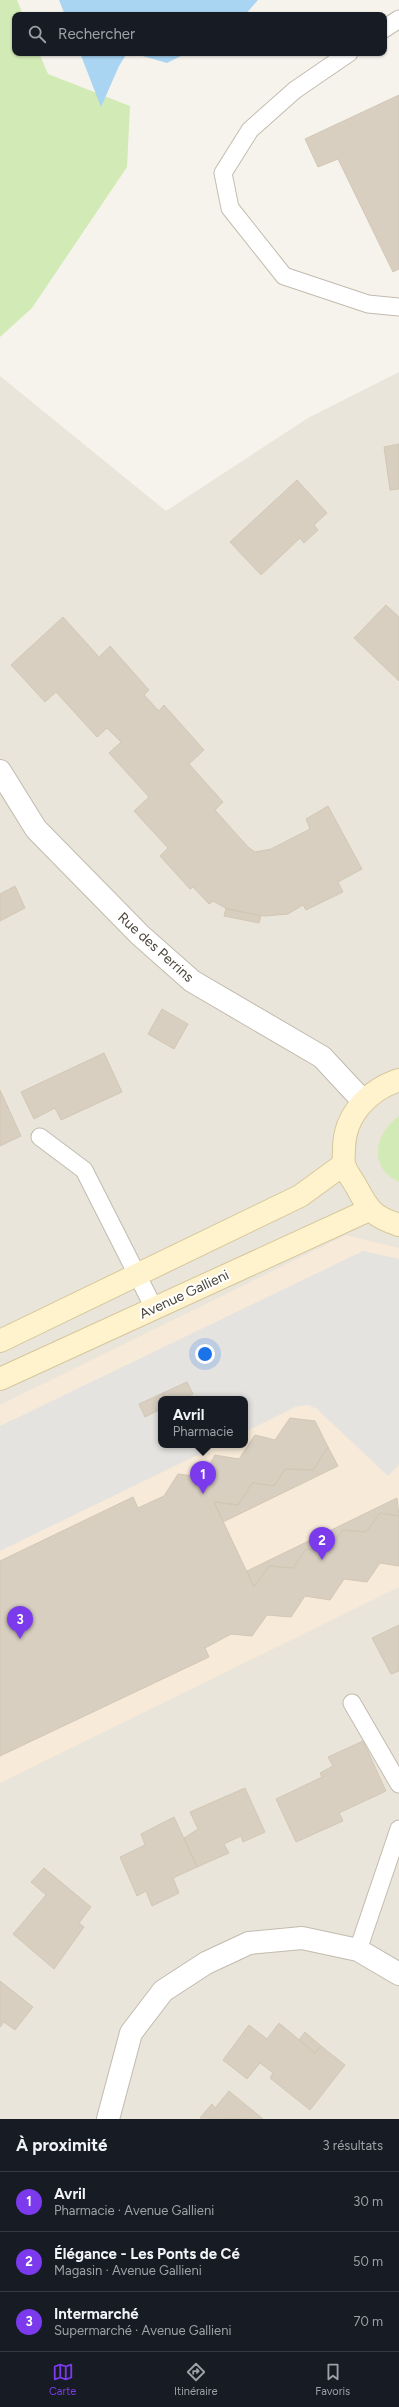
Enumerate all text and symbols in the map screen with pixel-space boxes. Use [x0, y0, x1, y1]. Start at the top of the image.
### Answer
search box [12, 12, 387, 56]
icon: search [26, 23, 48, 45]
text: Rechercher [58, 25, 135, 43]
street label: Rue des Perrins [114, 909, 197, 986]
street label: Avenue Gallieni [137, 1266, 232, 1323]
your location [195, 1344, 215, 1364]
popup [158, 1396, 248, 1448]
text: Avril [173, 1406, 204, 1424]
text: Pharmacie [173, 1424, 233, 1439]
pin: 1 [190, 1461, 216, 1494]
pin: 2 [309, 1527, 335, 1560]
pin: 3 [7, 1606, 33, 1639]
text: À proximité [16, 2135, 107, 2155]
text: 3 résultats [323, 2138, 383, 2153]
text: Avril [54, 2185, 86, 2203]
text: 1 [26, 2194, 32, 2209]
text: 30 m [353, 2194, 383, 2209]
text: Pharmacie · Avenue Gallieni [54, 2203, 214, 2218]
text: Élégance - Les Ponts de Cé [54, 2245, 240, 2263]
text: 2 [25, 2254, 33, 2269]
text: 50 m [353, 2254, 383, 2269]
text: Magasin · Avenue Gallieni [54, 2263, 202, 2278]
text: Intermarché [54, 2305, 139, 2323]
text: 3 [25, 2314, 33, 2329]
text: 70 m [353, 2314, 383, 2329]
text: Supermarché · Avenue Gallieni [54, 2323, 231, 2338]
tab: Carte [49, 2361, 76, 2398]
tab: Itinéraire [174, 2361, 218, 2398]
tab: Favoris [315, 2361, 350, 2398]

